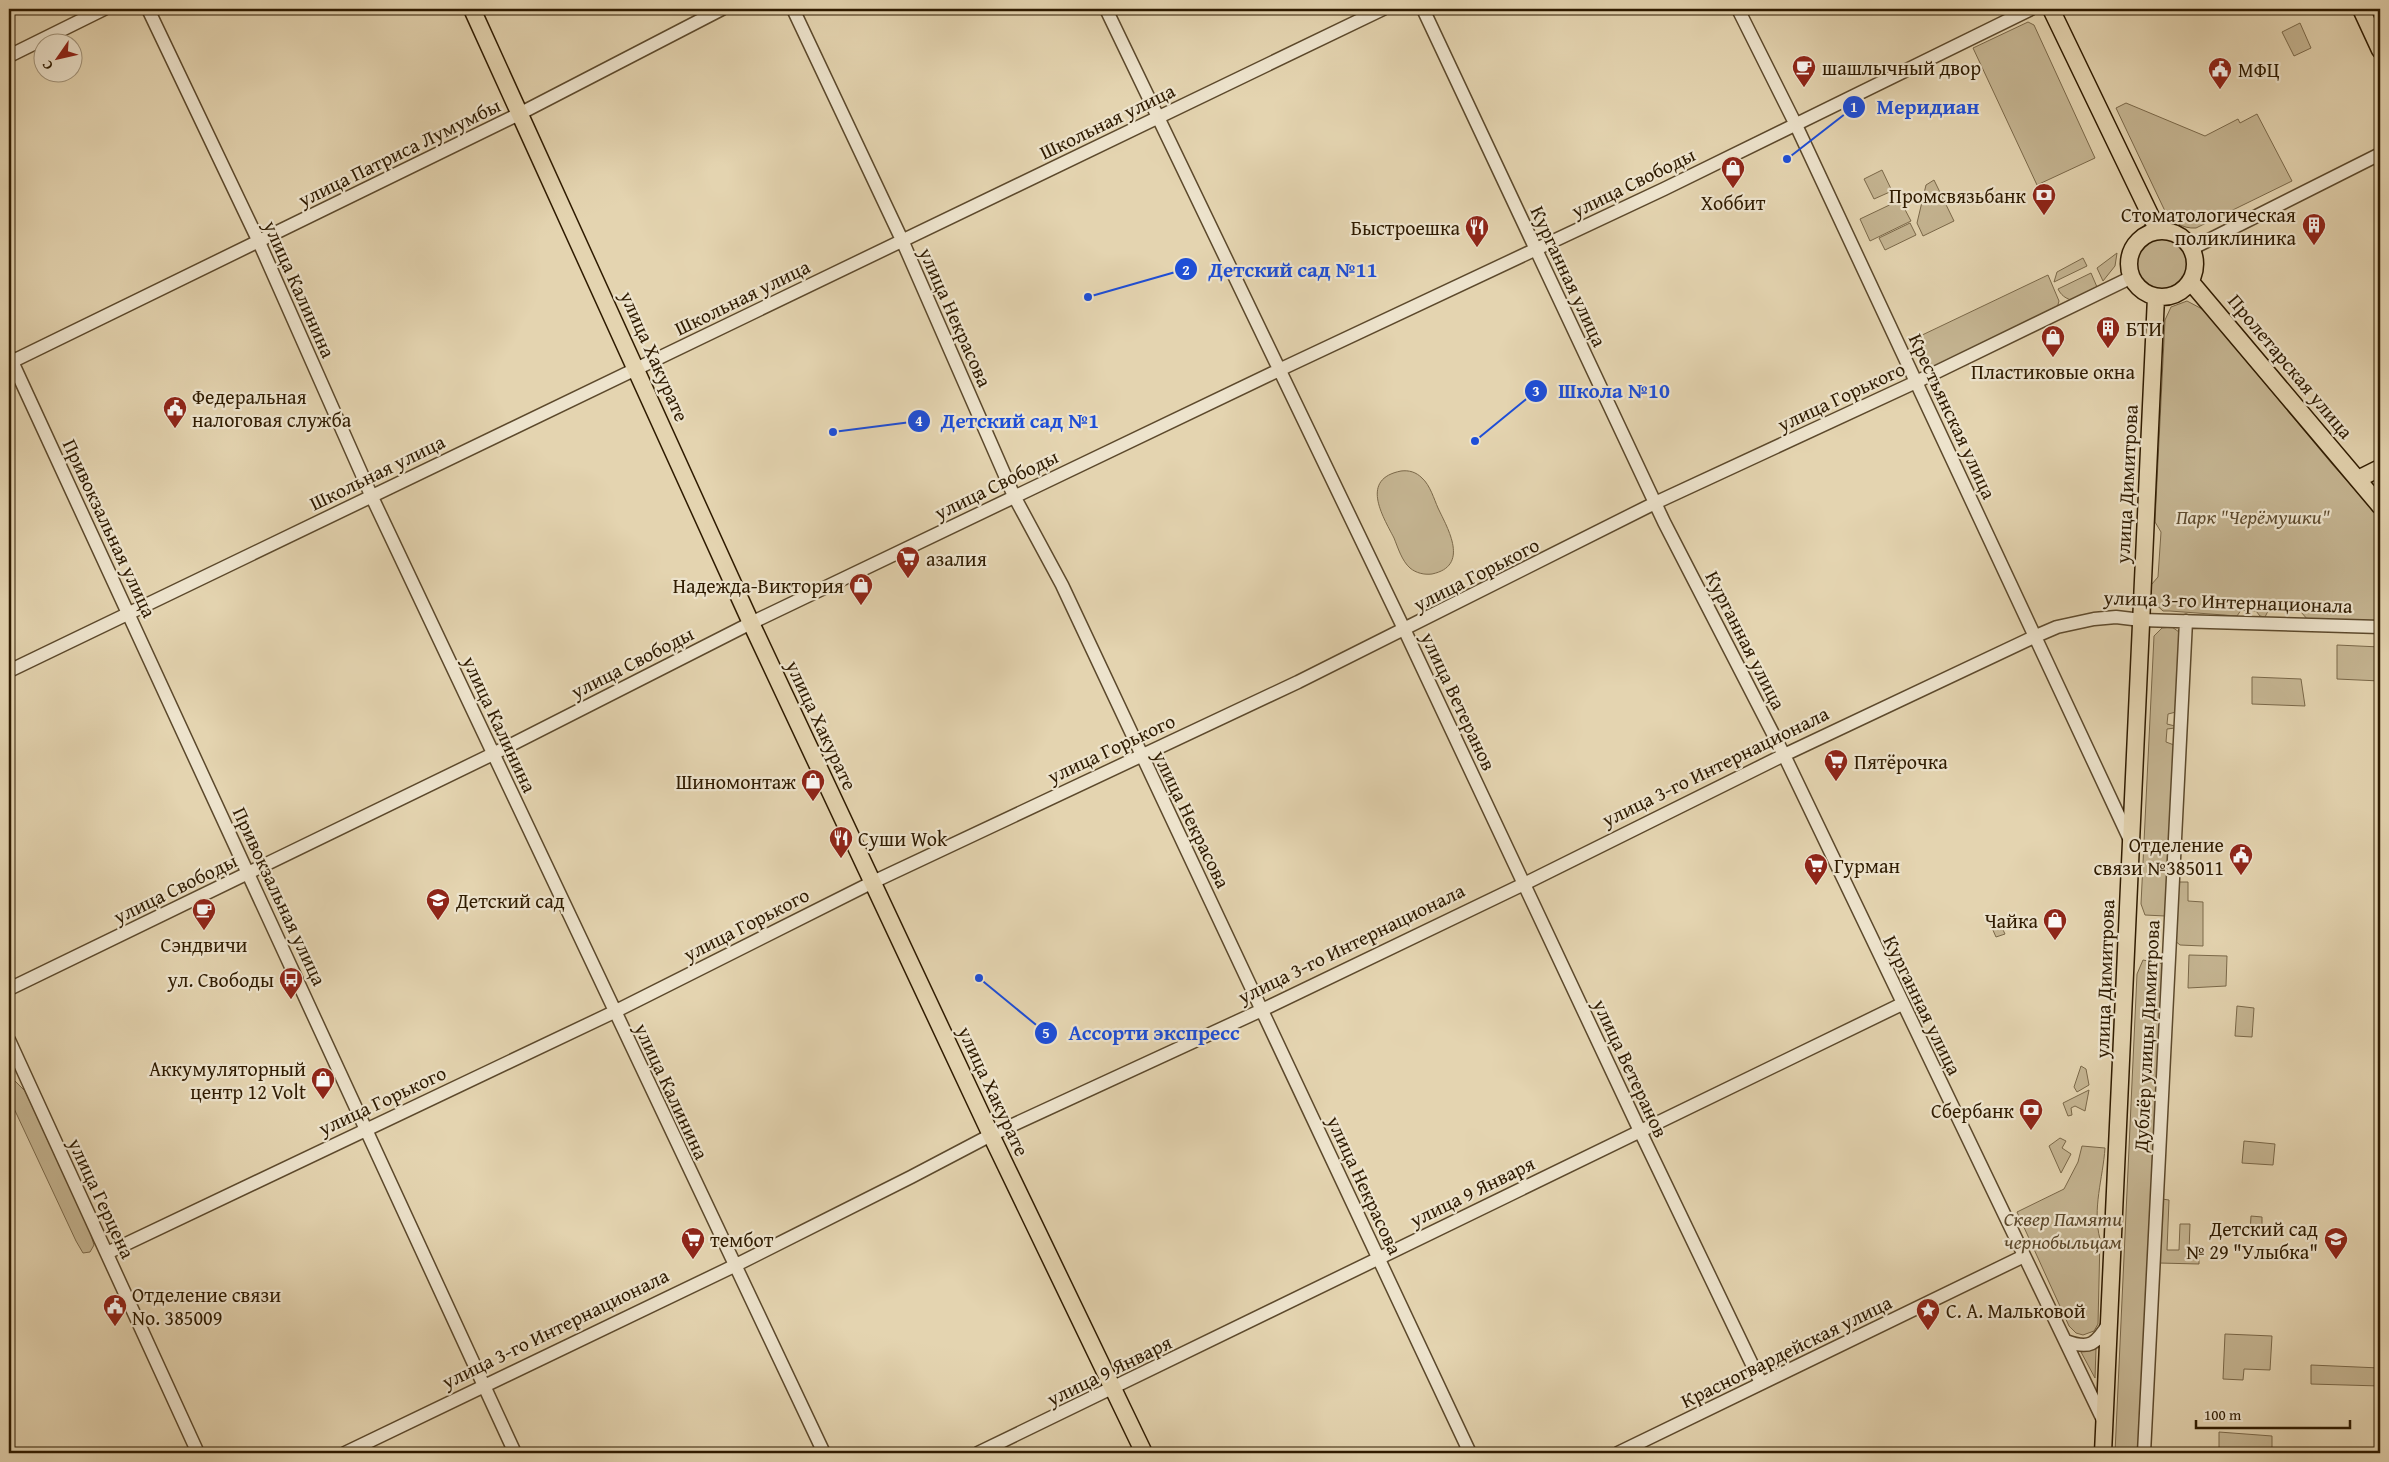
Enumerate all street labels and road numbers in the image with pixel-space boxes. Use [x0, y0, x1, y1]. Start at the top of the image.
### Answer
street label: Школьная улица [1034, 75, 1180, 166]
street label: улица Патриса Лумумбы [292, 90, 505, 214]
street label: улица Свободы [1565, 139, 1700, 225]
street label: Курганная улица [1524, 201, 1615, 352]
street label: улица Калинина [256, 215, 343, 363]
street label: улица Некрасова [912, 242, 1000, 392]
street label: Школьная улица [669, 251, 815, 342]
street label: улица Хакурате [613, 285, 697, 426]
street label: Пролетарская улица [2222, 287, 2361, 445]
street label: Крестьянская улица [1902, 329, 2004, 504]
street label: улица Горького [1771, 354, 1910, 439]
street label: улица Димитрова [2107, 403, 2145, 565]
street label: Школьная улица [304, 426, 450, 517]
street label: Привокзальная улица [56, 434, 164, 623]
street label: улица Свободы [928, 441, 1063, 527]
street label: улица Горького [1407, 530, 1544, 619]
street label: Курганная улица [1698, 565, 1794, 715]
street label: улица 3-го Интернационала [2102, 582, 2353, 620]
street label: улица Свободы [565, 619, 699, 706]
street label: улица Ветеранов [1414, 626, 1504, 775]
street label: улица Калинина [455, 650, 545, 797]
street label: улица Хакурате [779, 654, 865, 795]
street label: улица 3-го Интернационала [1596, 698, 1834, 834]
street label: улица Горького [1041, 706, 1180, 791]
street label: улица Некрасова [1146, 744, 1238, 893]
street label: Привокзальная улица [226, 802, 334, 991]
street label: улица Свободы [107, 845, 242, 931]
street label: улица 3-го Интернационала [1232, 875, 1470, 1011]
street label: улица Горького [677, 880, 814, 969]
street label: улица Димитрова [2087, 898, 2121, 1060]
street label: Дублёр улицы Димитрова [2125, 919, 2167, 1154]
street label: Курганная улица [1877, 930, 1970, 1080]
street label: улица Ветеранов [1586, 993, 1676, 1142]
street label: улица Калинина [627, 1017, 717, 1164]
street label: улица Хакурате [951, 1020, 1037, 1161]
street label: улица Горького [312, 1058, 451, 1143]
street label: улица Некрасова [1320, 1110, 1410, 1260]
street label: улица Герцена [61, 1132, 143, 1264]
street label: улица 9 Января [1404, 1148, 1539, 1234]
street label: улица 3-го Интернационала [436, 1260, 674, 1396]
street label: Красногвардейская улица [1676, 1287, 1897, 1415]
street label: улица 9 Января [1041, 1327, 1176, 1413]

